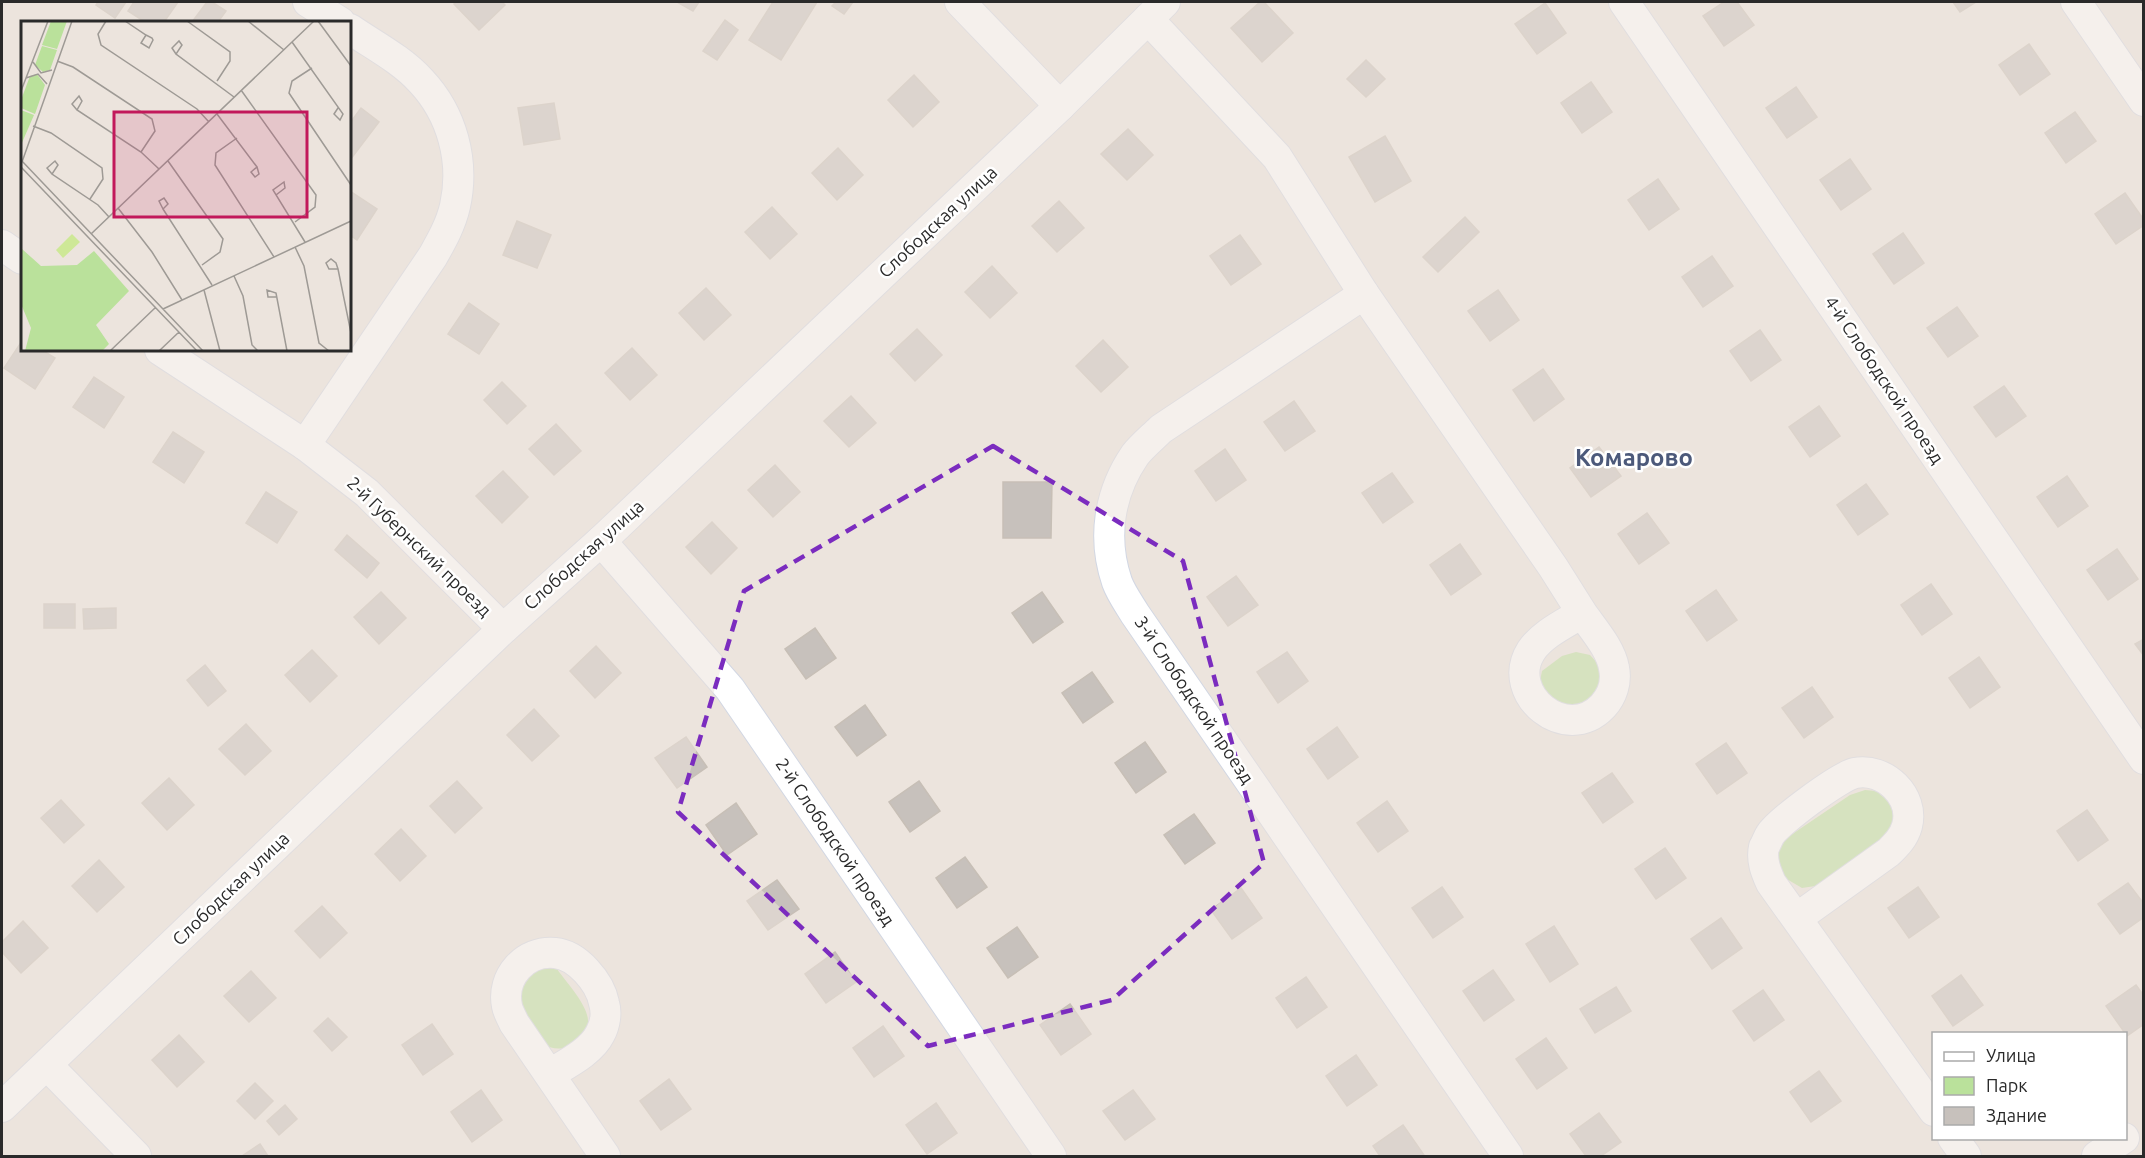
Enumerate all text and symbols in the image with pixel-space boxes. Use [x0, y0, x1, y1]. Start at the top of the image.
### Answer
inset map [21, 21, 351, 351]
street label: Слободская улица [874, 161, 1000, 281]
street label: 4-й Слободской проезд [1821, 292, 1949, 467]
district label: Комарово [1575, 444, 1693, 471]
street label: 2-й Губернский проезд [344, 472, 496, 620]
street label: Слободская улица [519, 495, 647, 613]
street label: 3-й Слободской проезд [1131, 612, 1259, 787]
street label: 2-й Слободской проезд [772, 754, 900, 929]
street label: Слободская улица [168, 828, 293, 949]
legend [1932, 1032, 2127, 1140]
text: Улица [1986, 1045, 2036, 1065]
text: Парк [1986, 1075, 2027, 1095]
text: Здание [1986, 1105, 2047, 1125]

